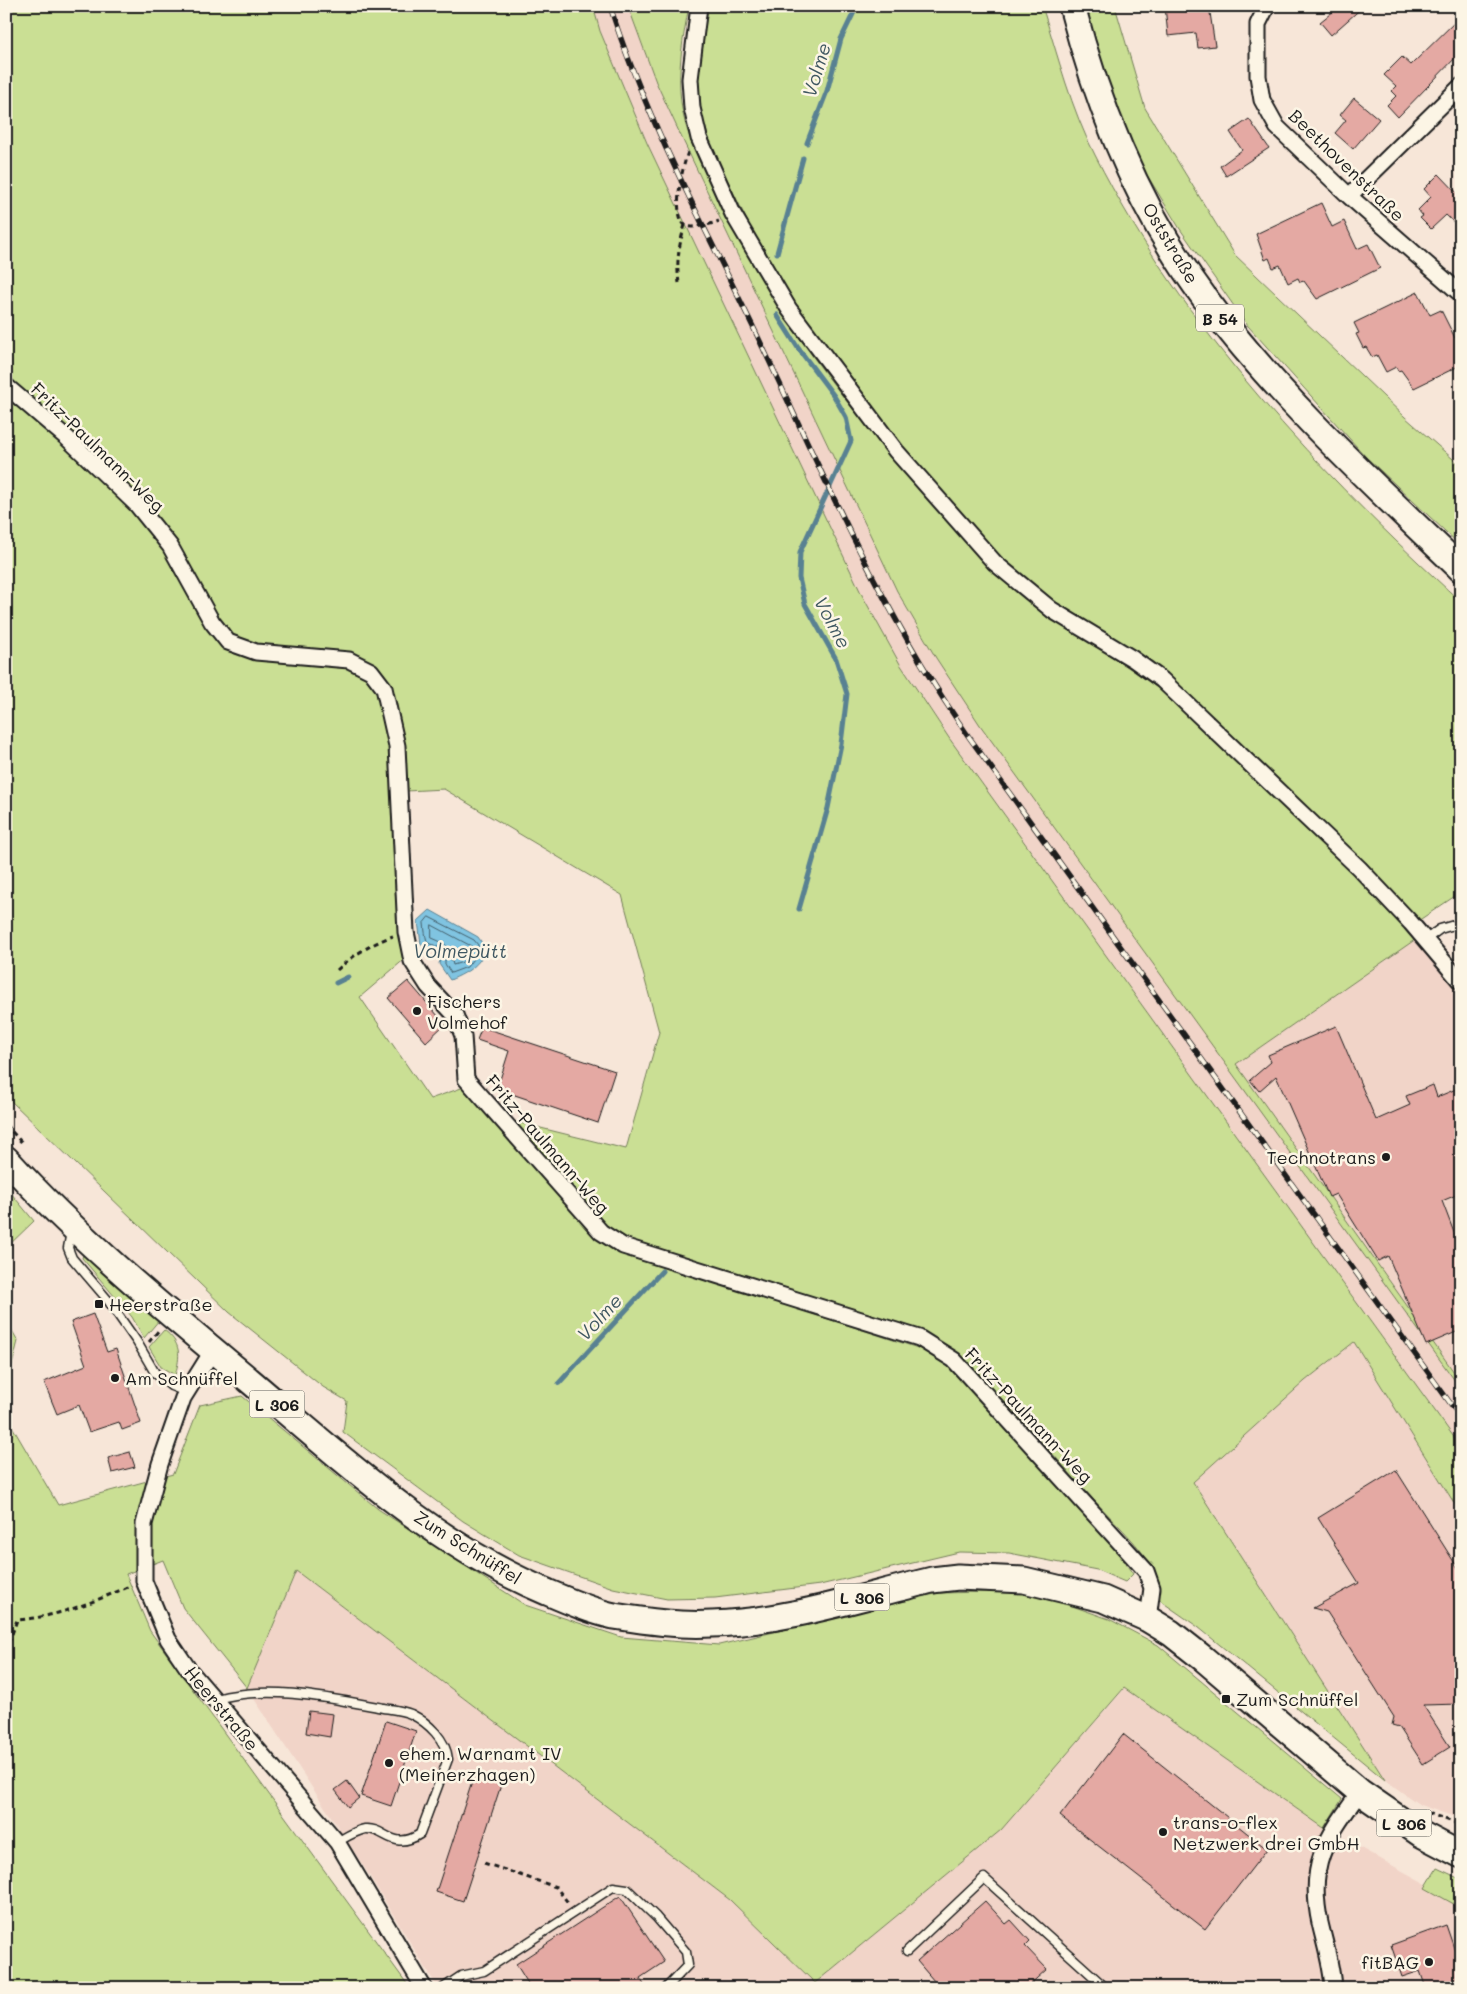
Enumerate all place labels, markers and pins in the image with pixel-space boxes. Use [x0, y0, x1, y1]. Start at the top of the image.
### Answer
place label: Fischers Volmehof [427, 989, 508, 1034]
marker: Fischers Volmehof [411, 1005, 423, 1017]
place label: Technotrans [1267, 1145, 1376, 1169]
marker: Technotrans [1380, 1151, 1392, 1163]
place label: Heerstraße [109, 1292, 213, 1316]
marker: Heerstraße [93, 1298, 105, 1310]
place label: Am Schnüffel [125, 1366, 238, 1390]
marker: Am Schnüffel [109, 1372, 121, 1384]
place label: Zum Schnüffel [1236, 1687, 1358, 1711]
marker: Zum Schnüffel [1220, 1693, 1232, 1705]
place label: ehem. Warnamt IV (Meinerzhagen) [399, 1741, 562, 1786]
marker: ehem. Warnamt IV (Meinerzhagen) [383, 1757, 395, 1769]
place label: trans-o-flex Netzwerk drei GmbH [1173, 1810, 1360, 1855]
marker: trans-o-flex Netzwerk drei GmbH [1157, 1826, 1169, 1838]
place label: fitBAG [1362, 1950, 1419, 1974]
marker: fitBAG [1423, 1956, 1435, 1968]

